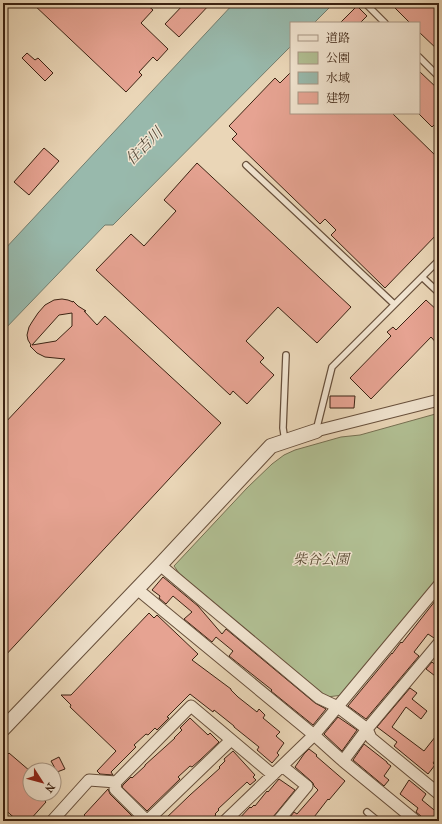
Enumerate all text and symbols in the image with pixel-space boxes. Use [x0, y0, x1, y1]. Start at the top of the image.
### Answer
legend [290, 22, 420, 114]
text: 道路 [326, 31, 350, 45]
text: 公園 [326, 51, 350, 65]
text: 水域 [326, 71, 350, 85]
text: 建物 [326, 91, 350, 105]
water label: 住吉川 [122, 122, 168, 168]
park label: 柴谷公園 [293, 551, 351, 568]
north arrow [22, 762, 62, 802]
text: N [42, 780, 57, 795]

